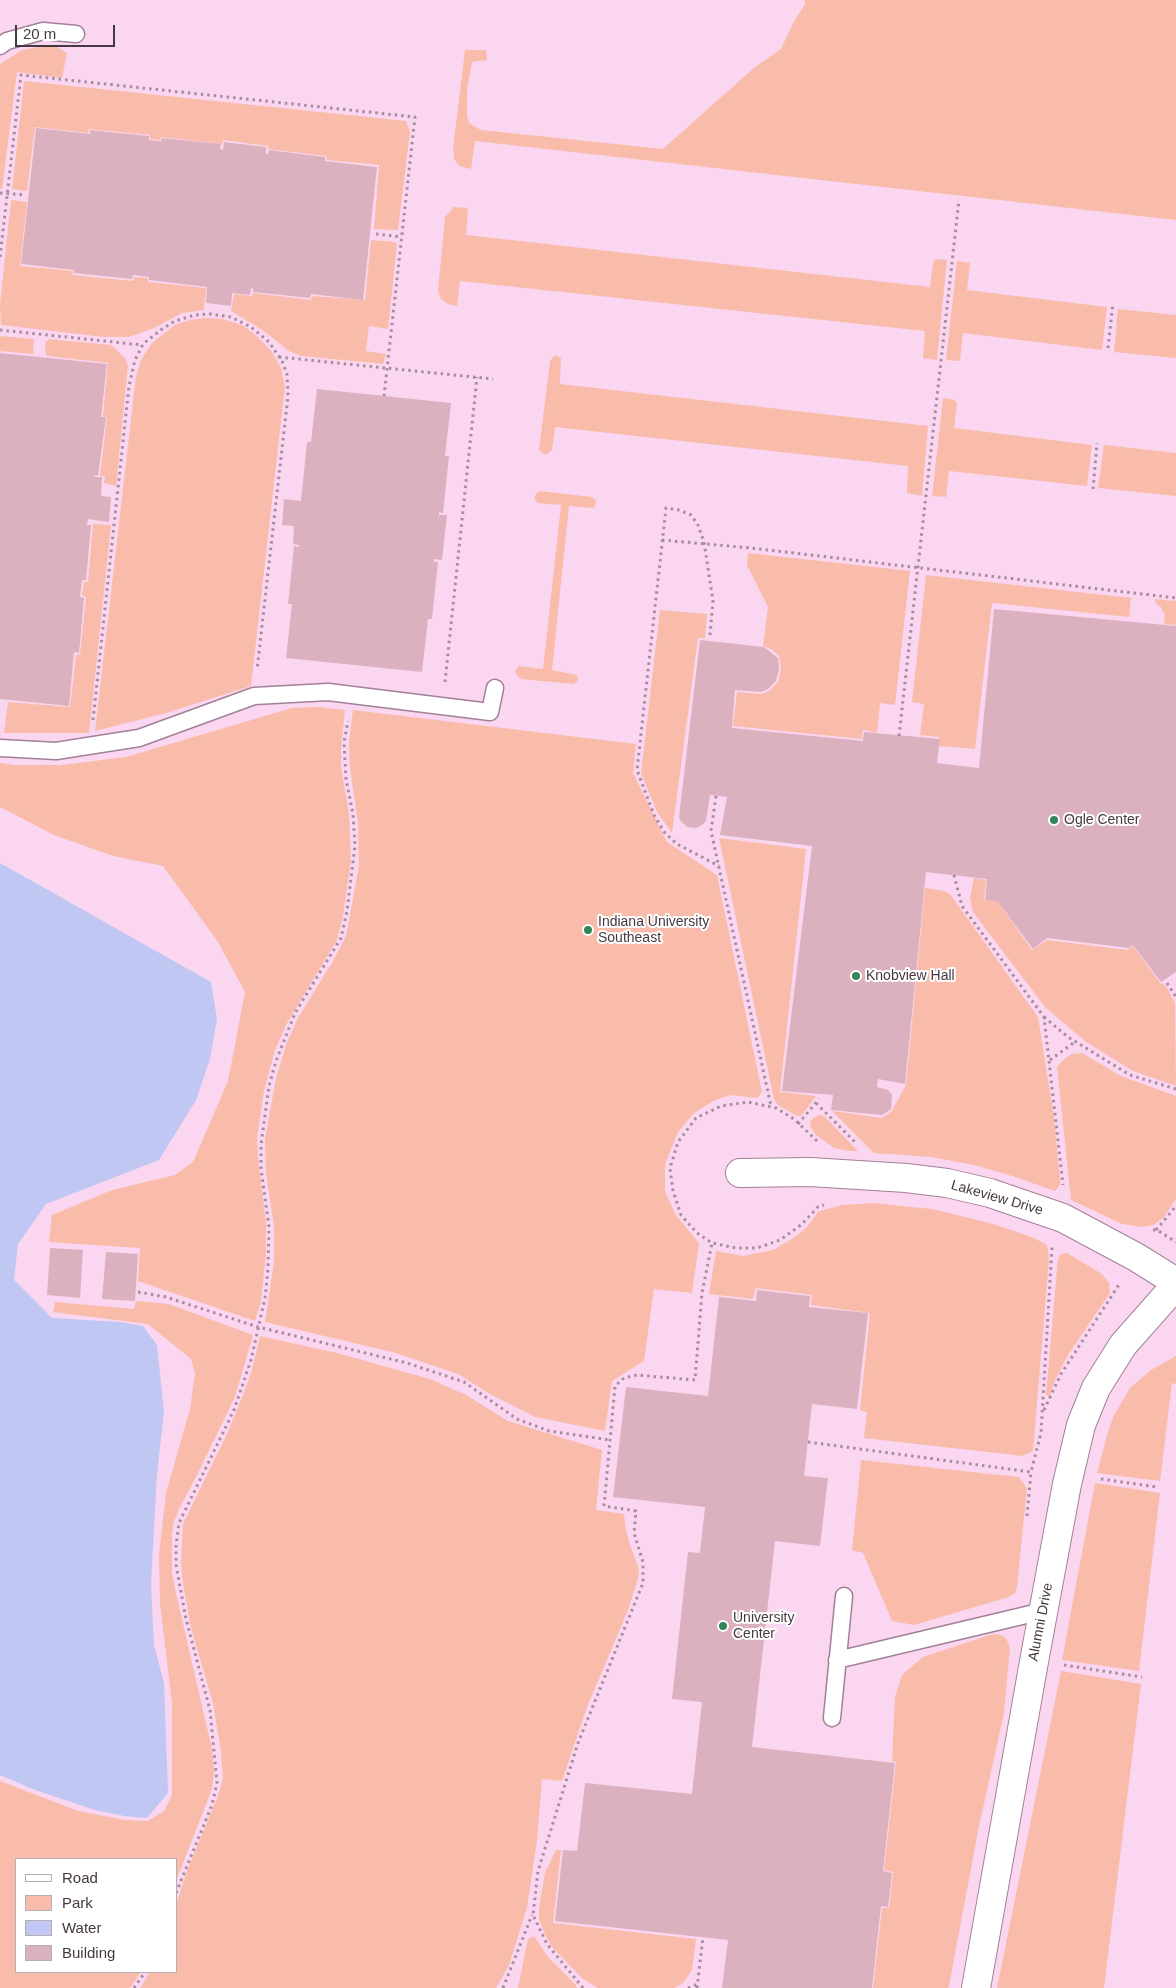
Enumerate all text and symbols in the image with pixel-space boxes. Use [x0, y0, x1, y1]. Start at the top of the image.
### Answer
scale bar [18, 15, 118, 47]
text: 20 m [23, 25, 56, 42]
place label: Ogle Center [1064, 812, 1139, 828]
marker: Ogle Center [1048, 814, 1060, 826]
place label: Indiana University Southeast [598, 914, 709, 946]
marker: Indiana University Southeast [582, 924, 594, 936]
place label: Knobview Hall [866, 968, 955, 984]
marker: Knobview Hall [850, 970, 862, 982]
street label: Lakeview Drive [949, 1177, 1045, 1219]
street label: Alumni Drive [1025, 1581, 1057, 1663]
place label: University Center [733, 1610, 794, 1642]
marker: University Center [717, 1620, 729, 1632]
legend [15, 1858, 178, 1973]
text: Road [62, 1869, 98, 1886]
text: Park [62, 1894, 93, 1911]
text: Water [62, 1919, 101, 1936]
text: Building [62, 1944, 115, 1961]

